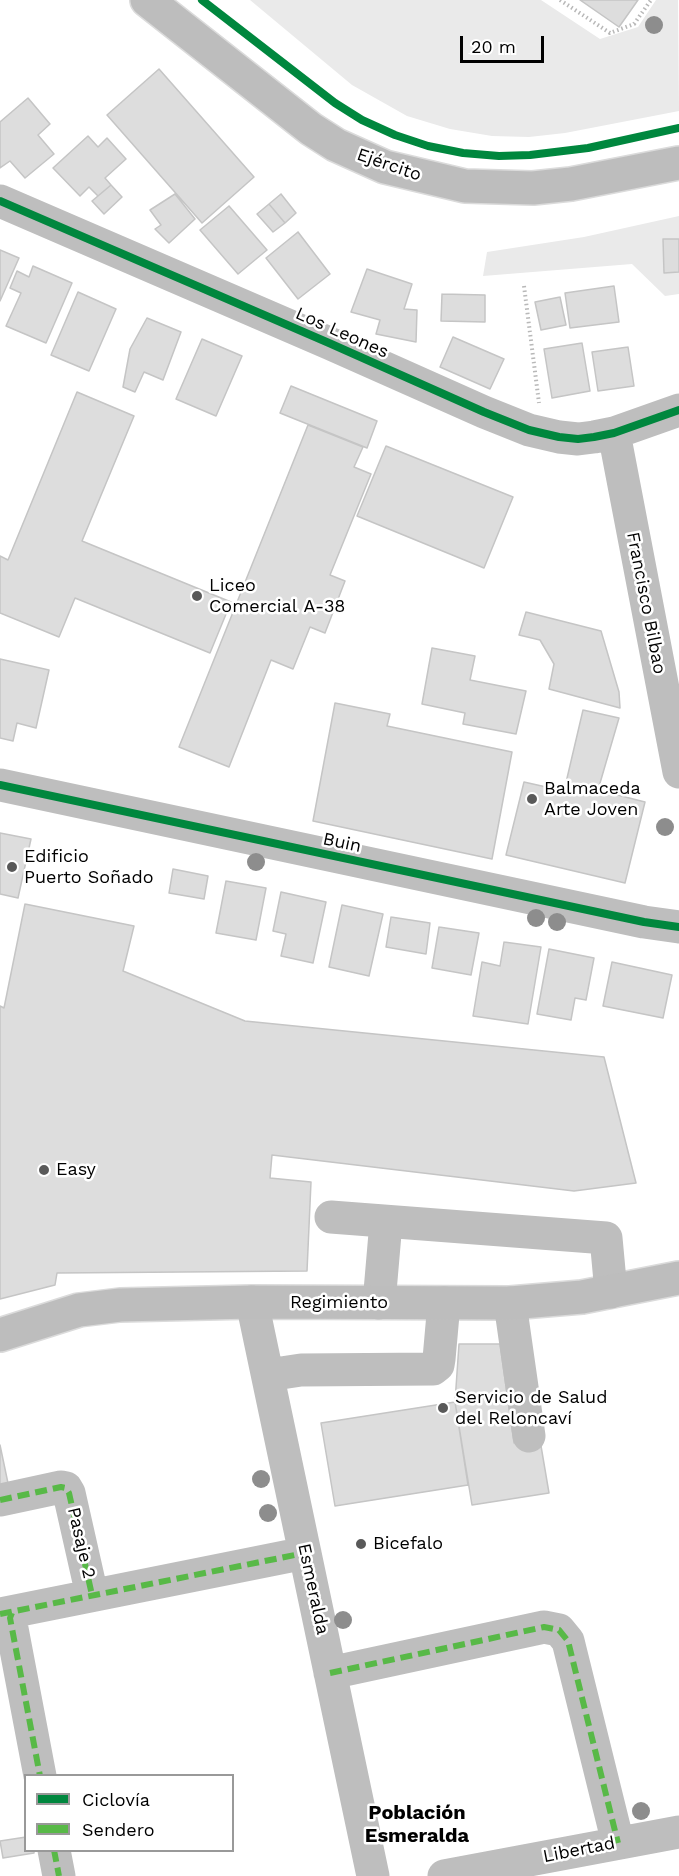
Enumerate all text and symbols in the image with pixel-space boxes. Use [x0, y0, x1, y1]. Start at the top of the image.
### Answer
scale bar [463, 24, 547, 62]
text: 20 m [471, 36, 516, 57]
street label: Ejército [354, 144, 424, 186]
street label: Los Leones [292, 303, 392, 363]
street label: Francisco Bilbao [622, 530, 670, 676]
place label: Liceo Comercial A-38 [209, 575, 345, 618]
marker: Liceo Comercial A-38 [190, 589, 204, 603]
place label: Balmaceda Arte Joven [544, 778, 641, 820]
marker: Balmaceda Arte Joven [525, 792, 539, 806]
street label: Buin [321, 828, 363, 858]
place label: Edificio Puerto Soñado [24, 846, 154, 888]
marker: Edificio Puerto Soñado [5, 860, 19, 874]
place label: Easy [56, 1159, 96, 1181]
marker: Easy [37, 1163, 51, 1177]
street label: Regimiento [290, 1292, 388, 1314]
place label: Servicio de Salud del Reloncaví [455, 1387, 607, 1430]
marker: Servicio de Salud del Reloncaví [436, 1401, 450, 1415]
street label: Pasaje 2 [62, 1505, 100, 1581]
place label: Bicefalo [373, 1533, 443, 1555]
marker: Bicefalo [354, 1537, 368, 1551]
street label: Esmeralda [293, 1541, 333, 1637]
legend [24, 1774, 234, 1852]
text: Ciclovía [82, 1789, 150, 1810]
district label: Población Esmeralda [365, 1801, 469, 1848]
text: Sendero [82, 1819, 155, 1840]
street label: Libertad [541, 1832, 617, 1868]

